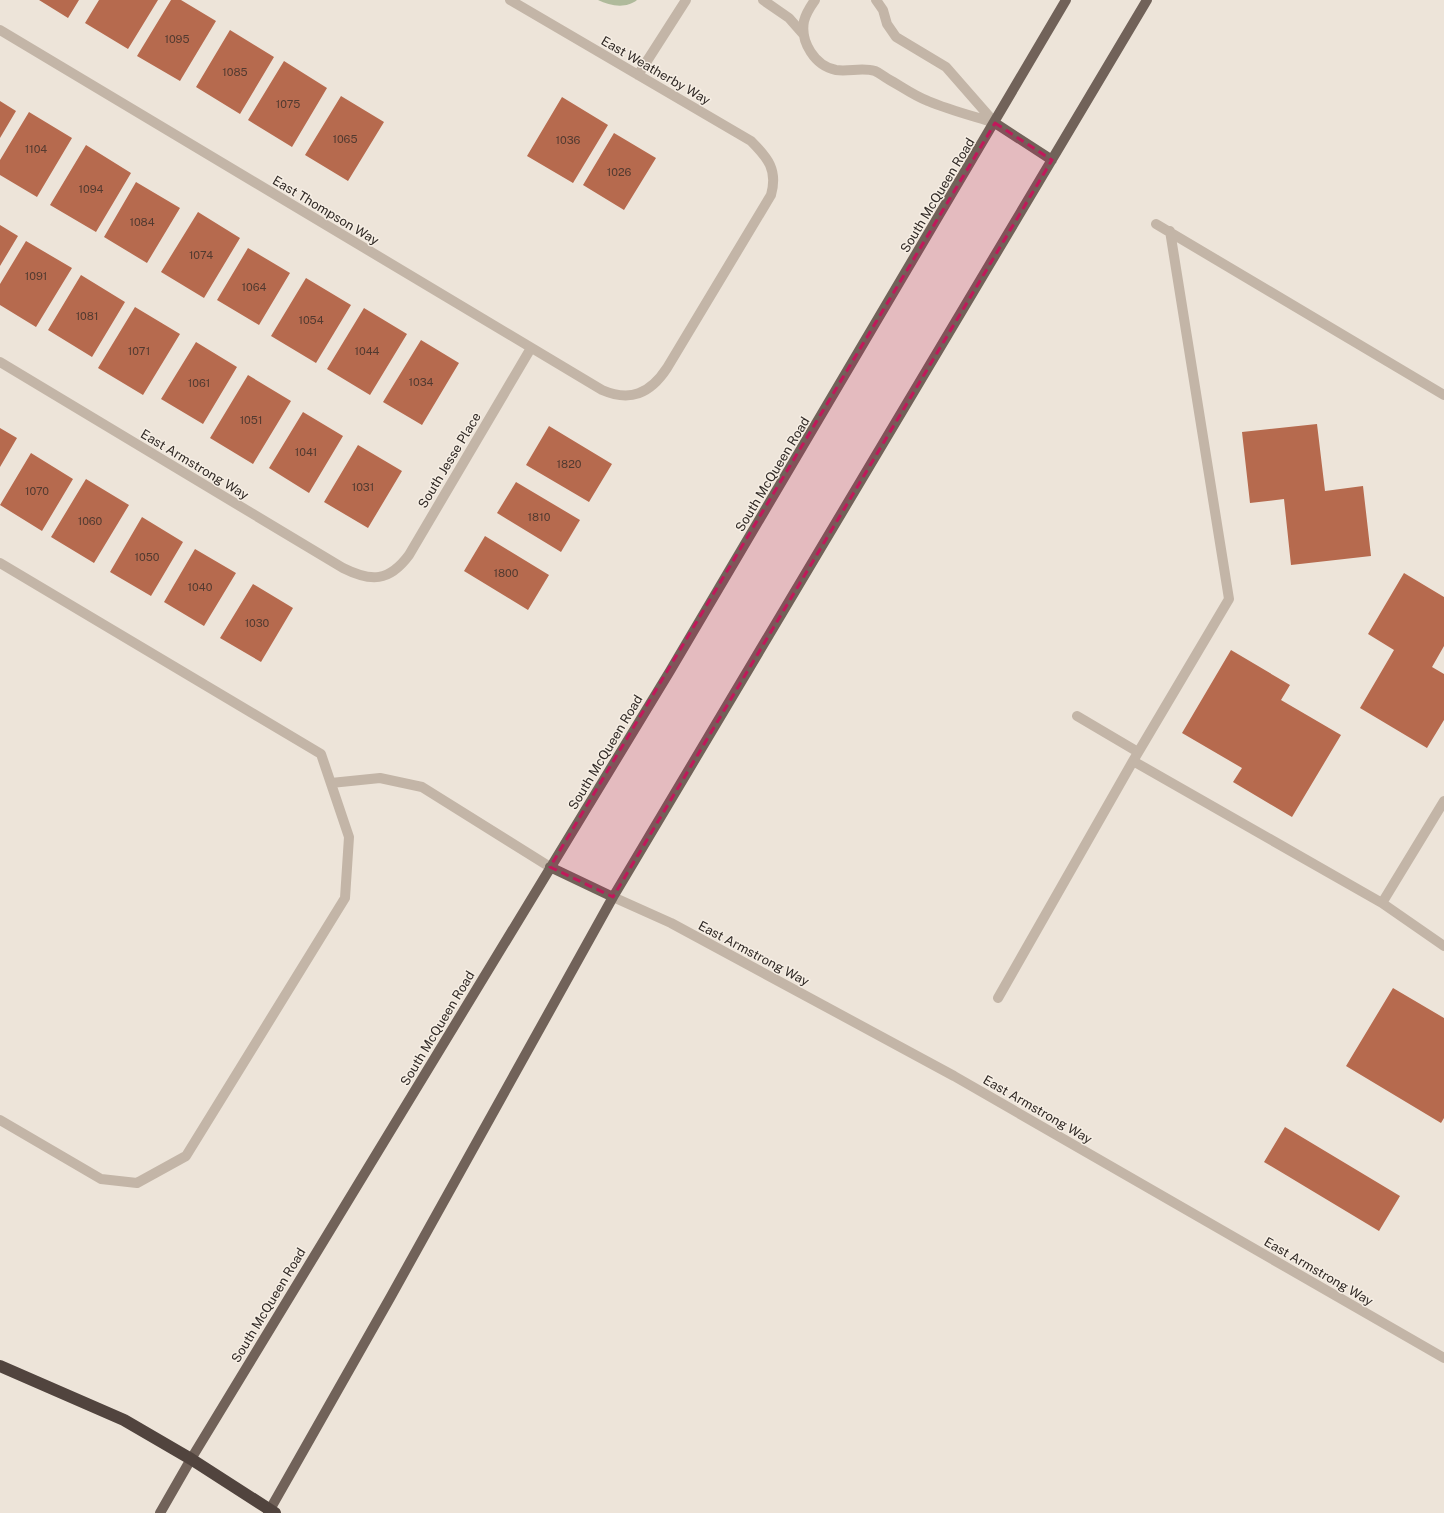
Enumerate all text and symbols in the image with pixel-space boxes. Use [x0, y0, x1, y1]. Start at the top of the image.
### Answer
house number: 1095 [164, 33, 190, 45]
street label: East Weatherby Way [598, 33, 713, 108]
house number: 1085 [222, 66, 248, 78]
house number: 1075 [276, 98, 300, 110]
house number: 1065 [332, 133, 358, 145]
house number: 1036 [556, 134, 581, 146]
street label: South McQueen Road [897, 135, 978, 255]
house number: 1104 [25, 143, 47, 155]
house number: 1026 [607, 166, 631, 178]
street label: East Thompson Way [270, 173, 382, 248]
house number: 1094 [79, 183, 104, 195]
house number: 1084 [129, 216, 155, 228]
house number: 1074 [189, 249, 213, 261]
house number: 1091 [25, 270, 47, 282]
house number: 1064 [242, 281, 267, 293]
house number: 1081 [76, 310, 98, 322]
house number: 1054 [298, 314, 324, 326]
house number: 1071 [128, 345, 150, 357]
house number: 1044 [354, 345, 380, 357]
house number: 1034 [409, 376, 434, 388]
house number: 1061 [188, 377, 210, 389]
street label: South Jesse Place [415, 410, 484, 511]
house number: 1051 [240, 414, 262, 426]
street label: South McQueen Road [732, 414, 813, 534]
street label: East Armstrong Way [138, 426, 251, 503]
house number: 1041 [295, 446, 317, 458]
house number: 1820 [557, 458, 582, 470]
house number: 1031 [352, 481, 374, 493]
house number: 1070 [25, 485, 49, 497]
house number: 1810 [528, 511, 551, 523]
house number: 1060 [78, 515, 103, 527]
house number: 1050 [135, 551, 160, 563]
house number: 1800 [494, 567, 519, 579]
house number: 1040 [188, 581, 213, 593]
house number: 1030 [245, 617, 270, 629]
street label: South McQueen Road [565, 692, 646, 812]
street label: East Armstrong Way [696, 918, 812, 989]
street label: South McQueen Road [397, 968, 478, 1088]
street label: East Armstrong Way [981, 1072, 1095, 1147]
street label: East Armstrong Way [1262, 1234, 1376, 1309]
street label: South McQueen Road [228, 1245, 309, 1365]

